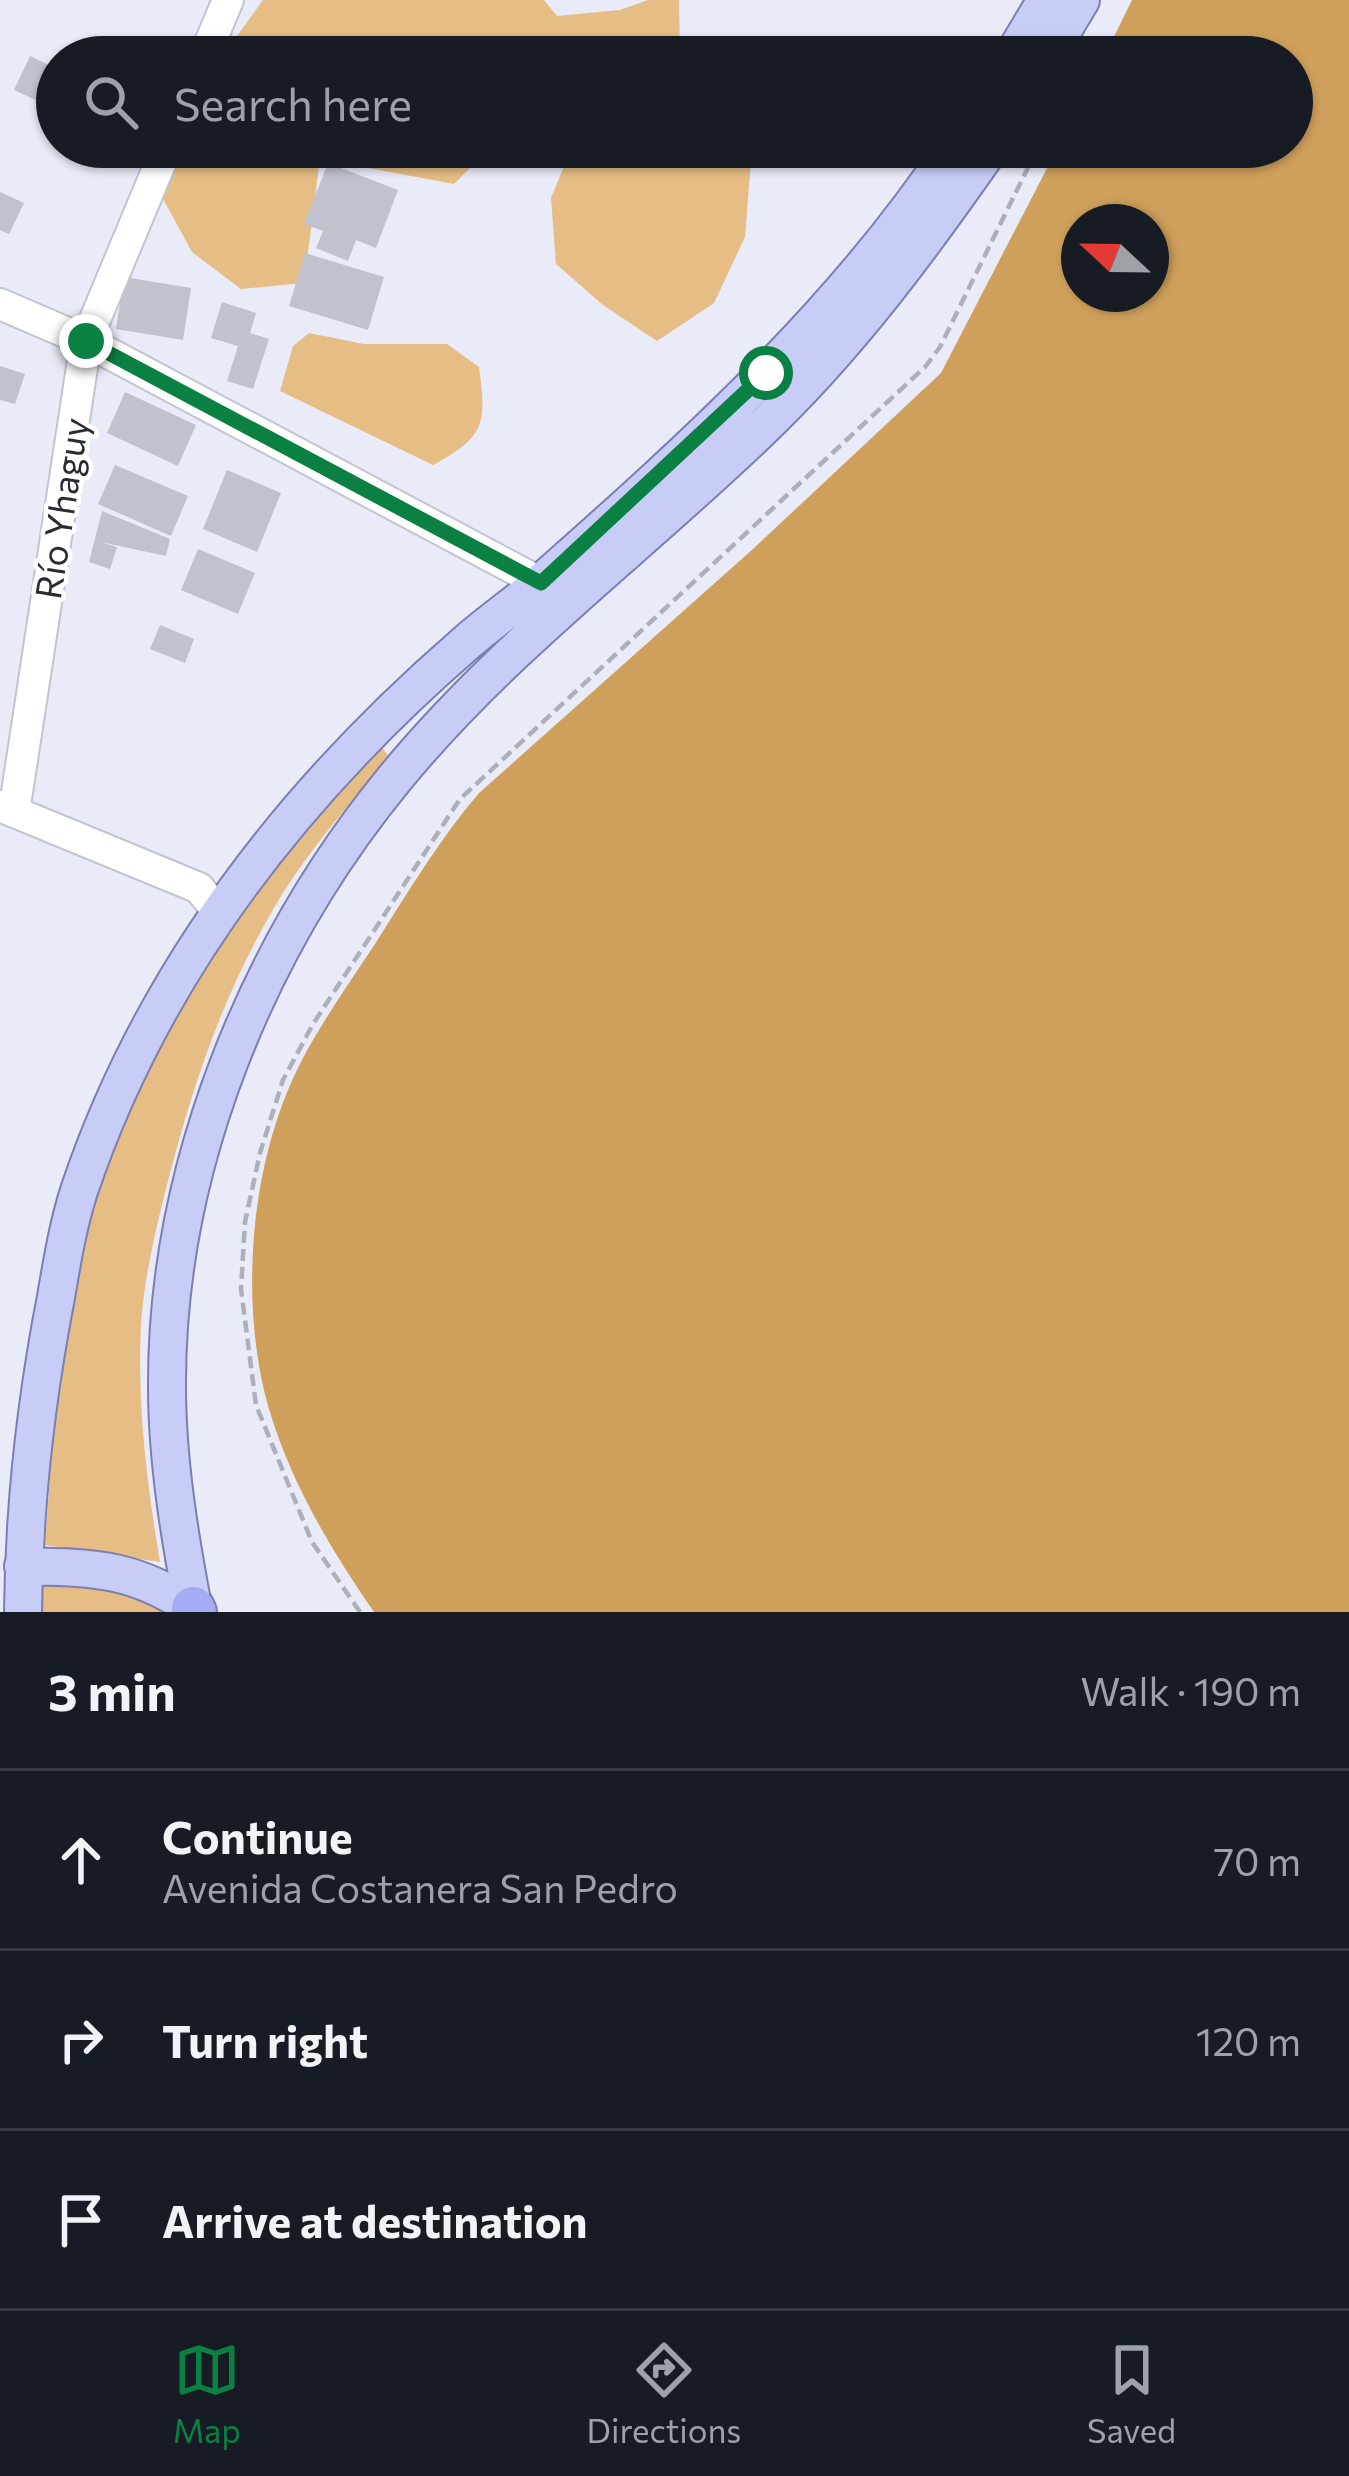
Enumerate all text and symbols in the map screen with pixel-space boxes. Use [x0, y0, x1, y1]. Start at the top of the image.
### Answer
search box [36, 36, 1313, 168]
icon: search [78, 69, 144, 135]
text: Search here [174, 75, 412, 130]
north arrow [1061, 204, 1169, 312]
route end [59, 314, 113, 368]
route start [739, 346, 793, 400]
street label: Río Yhaguy [24, 414, 96, 602]
text: 3 min [48, 1659, 176, 1722]
text: Walk · 190 m [1080, 1666, 1301, 1714]
text: Continue [162, 1808, 353, 1863]
icon: ahead [48, 1827, 114, 1893]
text: 70 m [1214, 1836, 1301, 1884]
text: Avenida Costanera San Pedro [162, 1863, 678, 1911]
icon: right [48, 2007, 114, 2073]
text: Turn right [162, 2012, 368, 2067]
text: 120 m [1196, 2016, 1301, 2064]
icon: arrive [48, 2187, 114, 2253]
text: Arrive at destination [162, 2192, 588, 2247]
tab: Map [173, 2337, 241, 2450]
tab: Directions [587, 2337, 741, 2450]
tab: Saved [1087, 2337, 1176, 2450]

